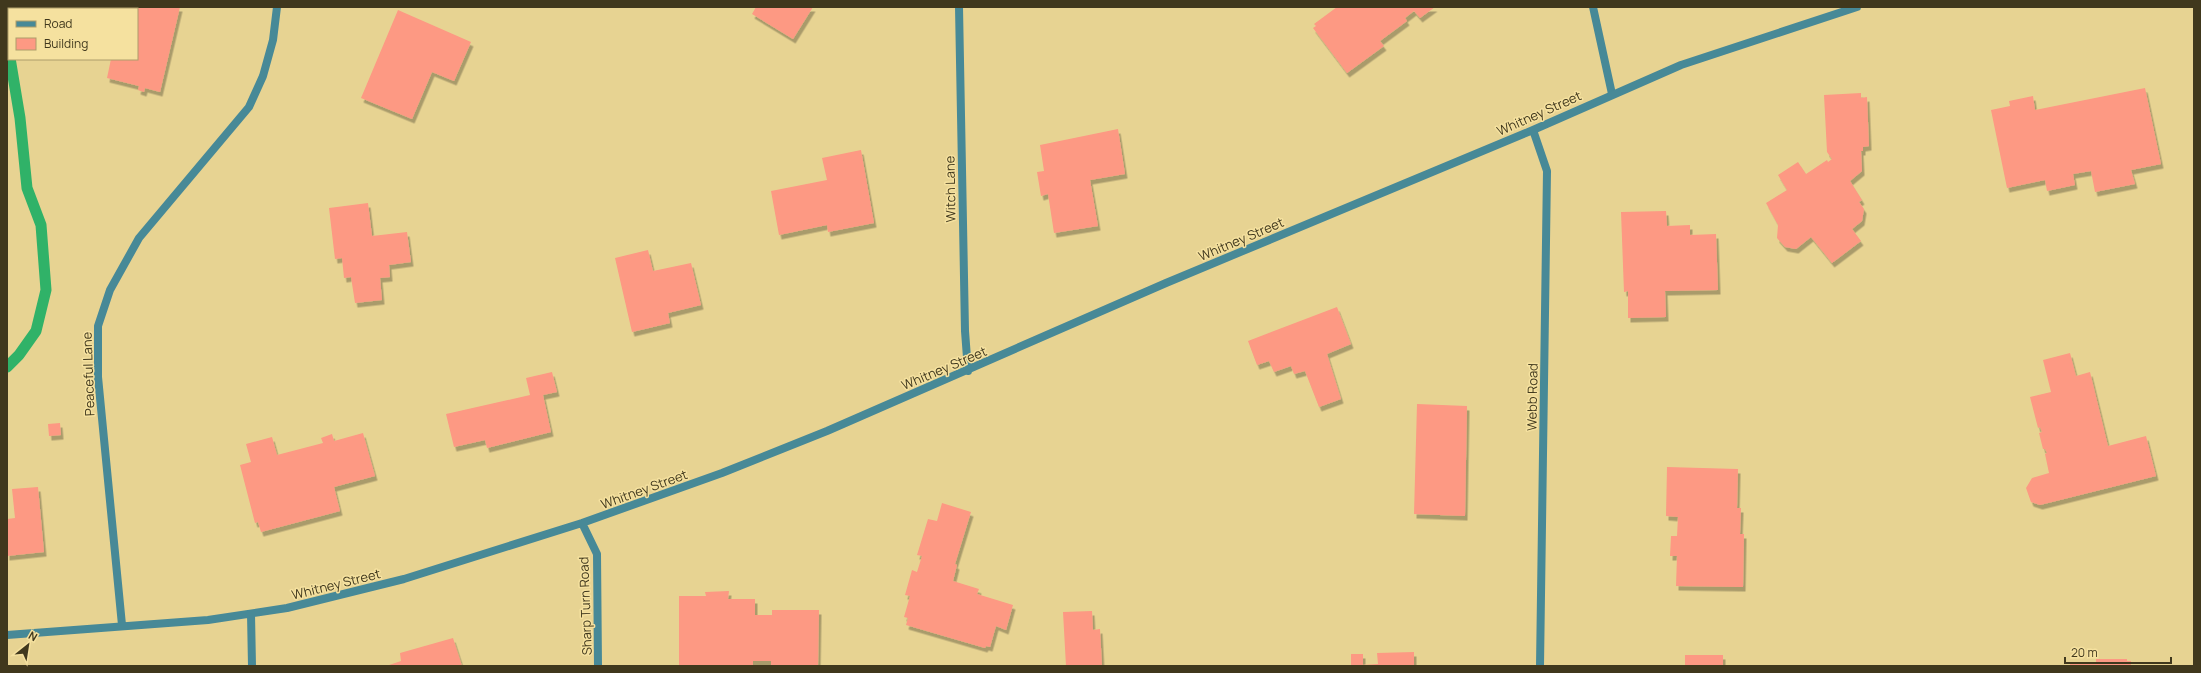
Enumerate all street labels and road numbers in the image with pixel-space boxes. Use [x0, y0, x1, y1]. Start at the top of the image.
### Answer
street label: Whitney Street [1494, 86, 1584, 140]
street label: Witch Lane [940, 155, 960, 222]
street label: Whitney Street [1196, 213, 1286, 265]
street label: Peaceful Lane [78, 331, 98, 416]
street label: Whitney Street [899, 342, 989, 394]
street label: Webb Road [1522, 363, 1542, 431]
street label: Whitney Street [598, 465, 690, 513]
street label: Sharp Turn Road [574, 556, 596, 656]
street label: Whitney Street [290, 564, 382, 604]

